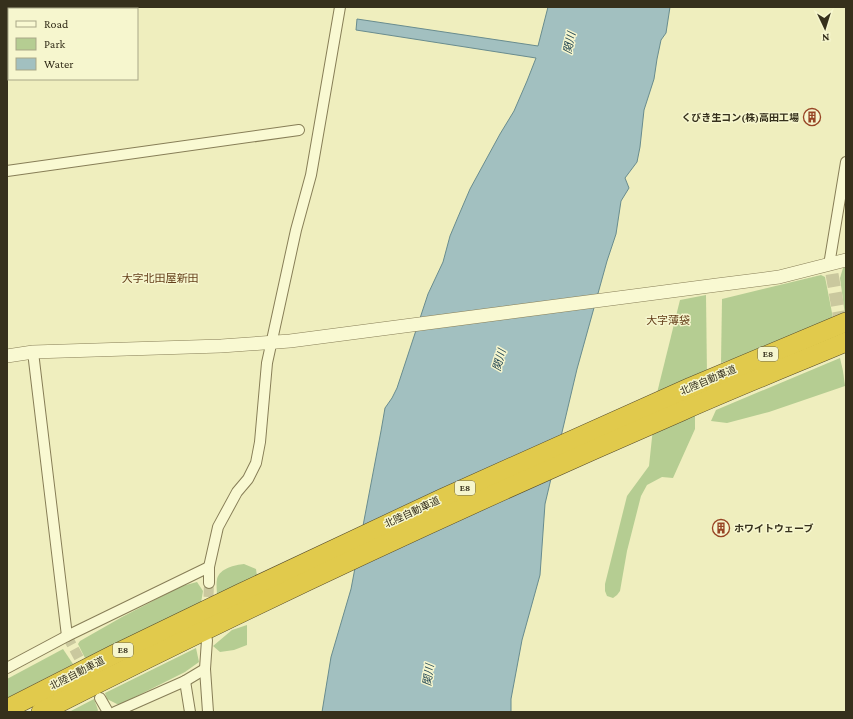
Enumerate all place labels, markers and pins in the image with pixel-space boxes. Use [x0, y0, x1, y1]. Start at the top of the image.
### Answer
building icon: くびき生コン(株)高田工場 [802, 107, 822, 127]
place label: くびき生コン(株)高田工場 [681, 112, 799, 124]
building icon: ホワイトウェーブ [711, 518, 731, 538]
place label: ホワイトウェーブ [734, 523, 813, 534]

